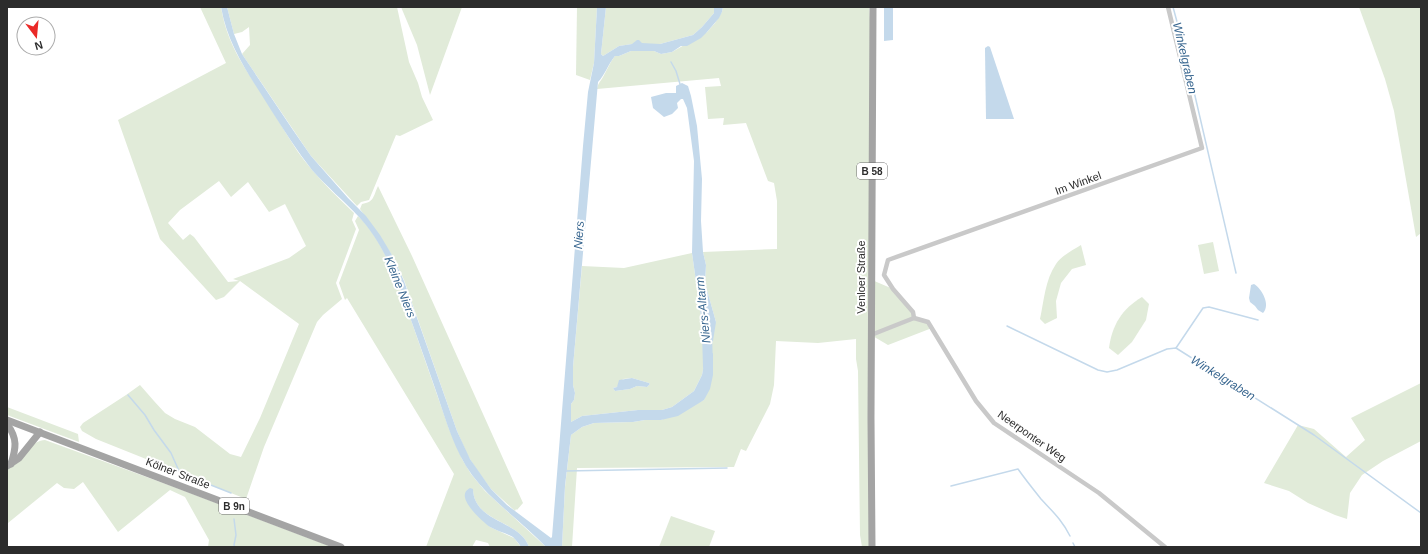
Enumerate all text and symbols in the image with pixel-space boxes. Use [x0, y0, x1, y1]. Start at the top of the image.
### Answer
north arrow [16, 16, 56, 56]
water label: Winkelgraben [1170, 21, 1200, 96]
text: N [33, 39, 44, 52]
road number: B 58 [857, 163, 887, 179]
street label: Im Winkel [1053, 169, 1103, 197]
water label: Niers [571, 221, 587, 249]
street label: Venloer Straße [855, 240, 867, 314]
water label: Kleine Niers [381, 254, 419, 320]
water label: Niers-Altarm [693, 276, 713, 344]
water label: Winkelgraben [1188, 353, 1258, 404]
street label: Neerponter Weg [996, 408, 1068, 464]
street label: Kölner Straße [144, 455, 212, 491]
road number: B 9n [219, 498, 249, 514]

